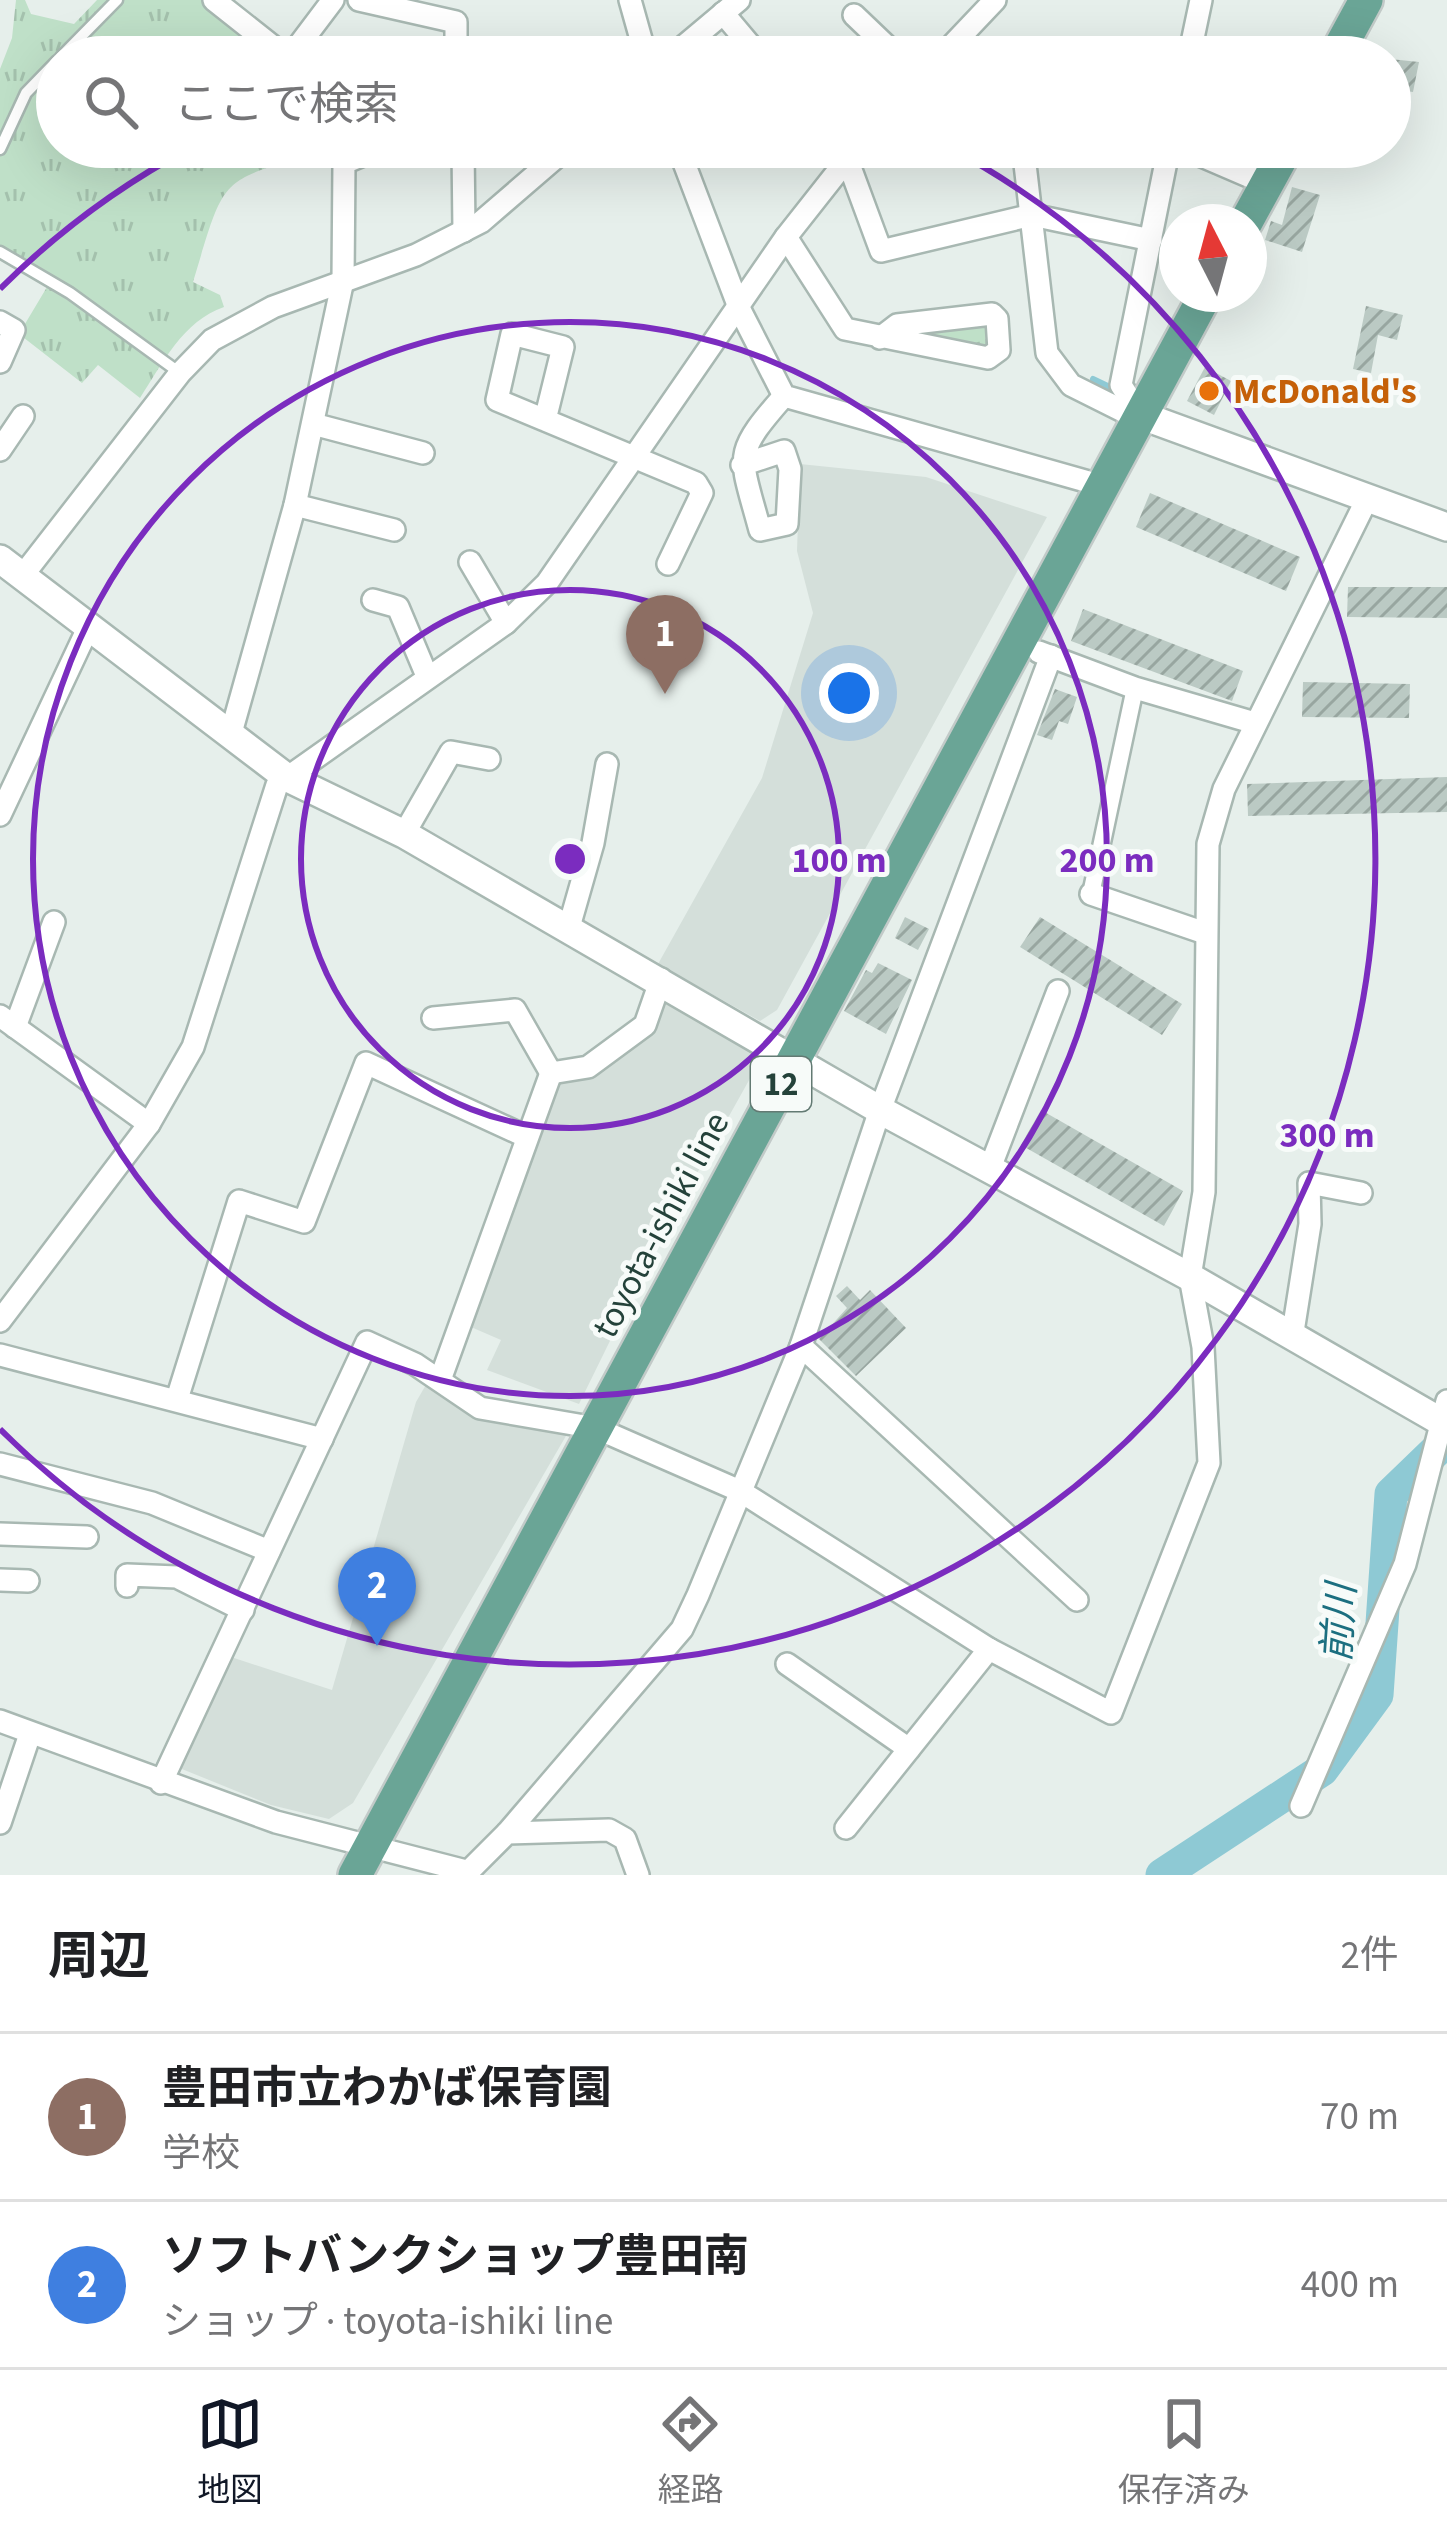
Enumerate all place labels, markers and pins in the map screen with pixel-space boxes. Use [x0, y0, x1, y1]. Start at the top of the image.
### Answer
place label: McDonald's [1233, 366, 1417, 417]
marker: McDonald's [1196, 378, 1222, 404]
pin: 1 [626, 595, 704, 694]
centre of rings [549, 838, 591, 880]
pin: 2 [338, 1547, 416, 1646]

